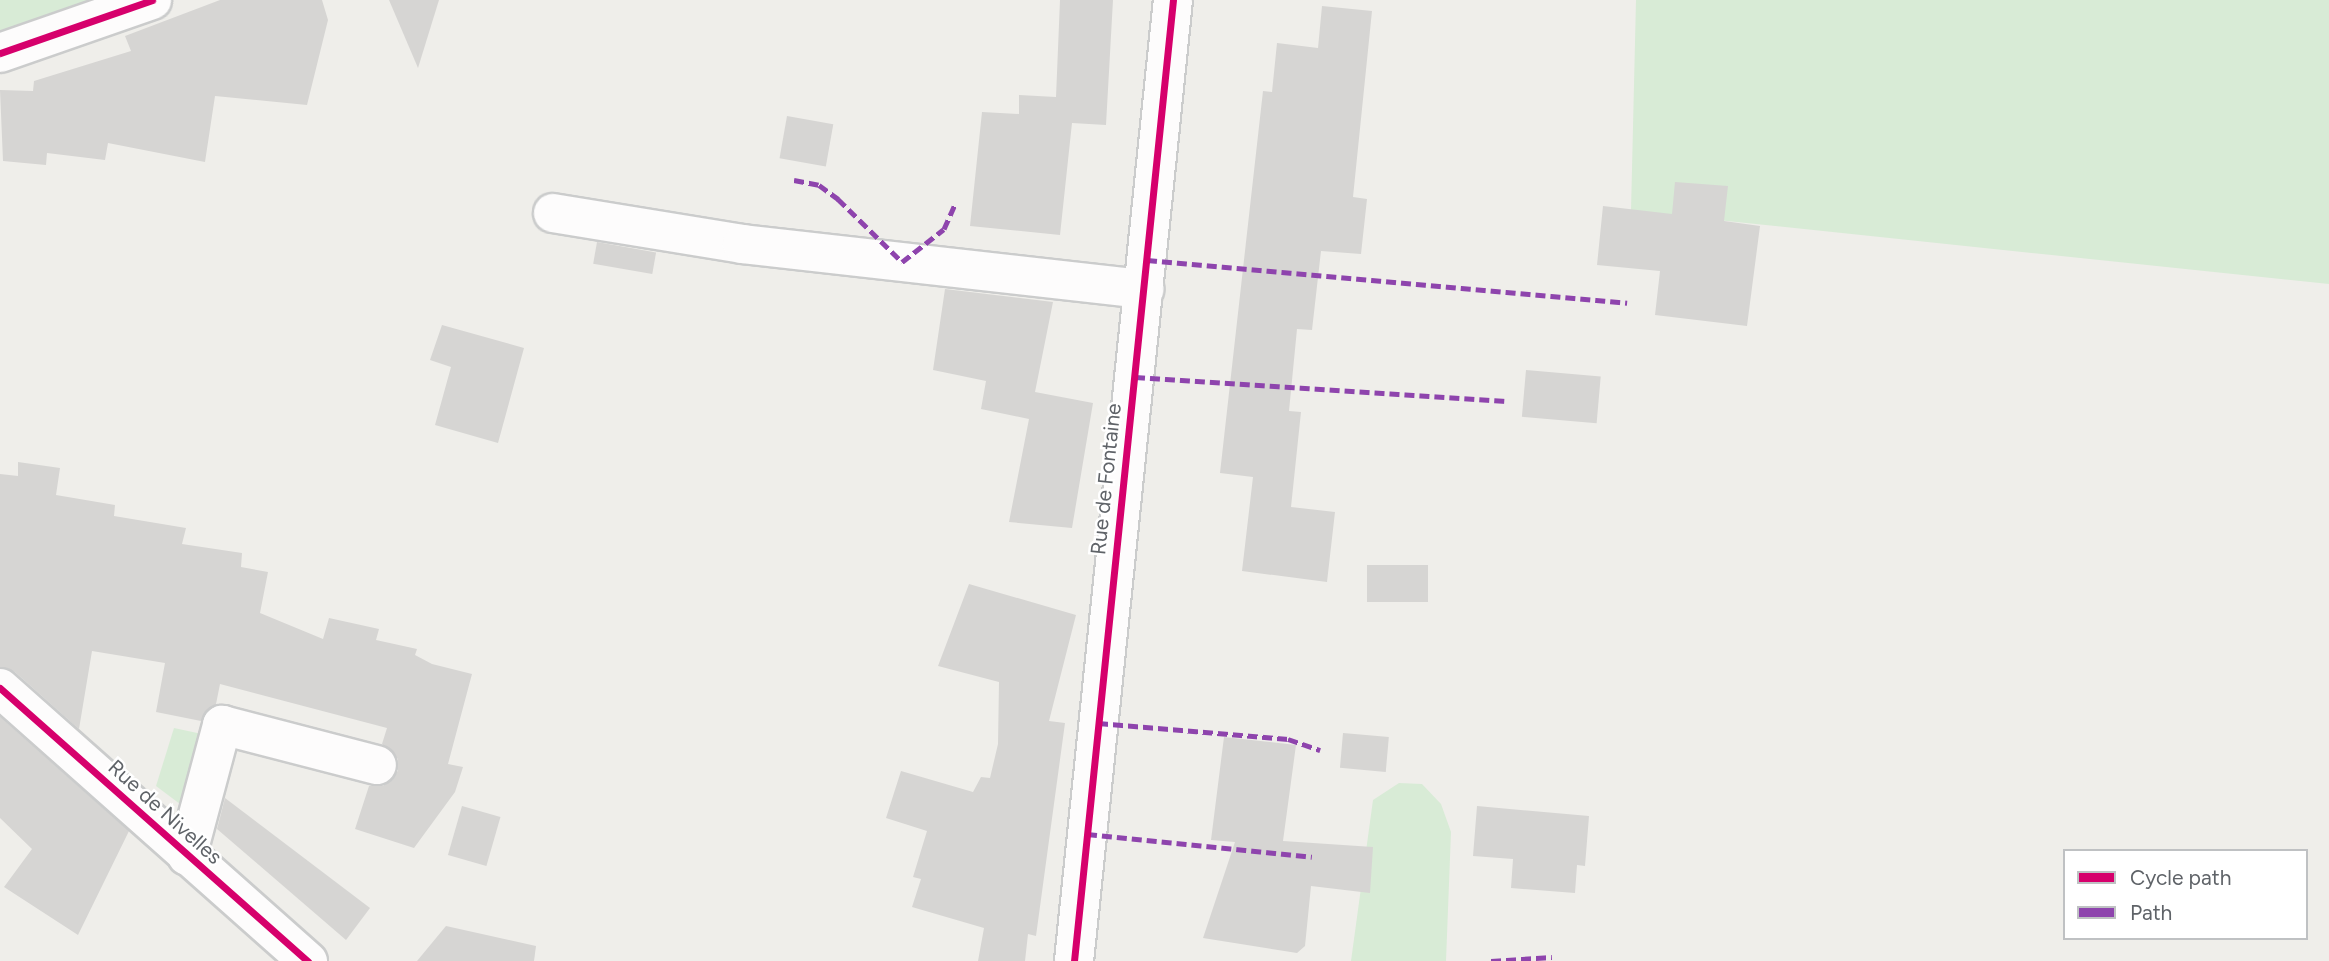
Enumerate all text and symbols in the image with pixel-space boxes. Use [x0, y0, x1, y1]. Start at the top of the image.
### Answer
street label: Rue de Fontaine [1086, 402, 1126, 556]
street label: Rue de Nivelles [103, 754, 227, 870]
legend [2063, 849, 2308, 940]
text: Cycle path [2130, 865, 2231, 890]
text: Path [2130, 900, 2172, 925]

